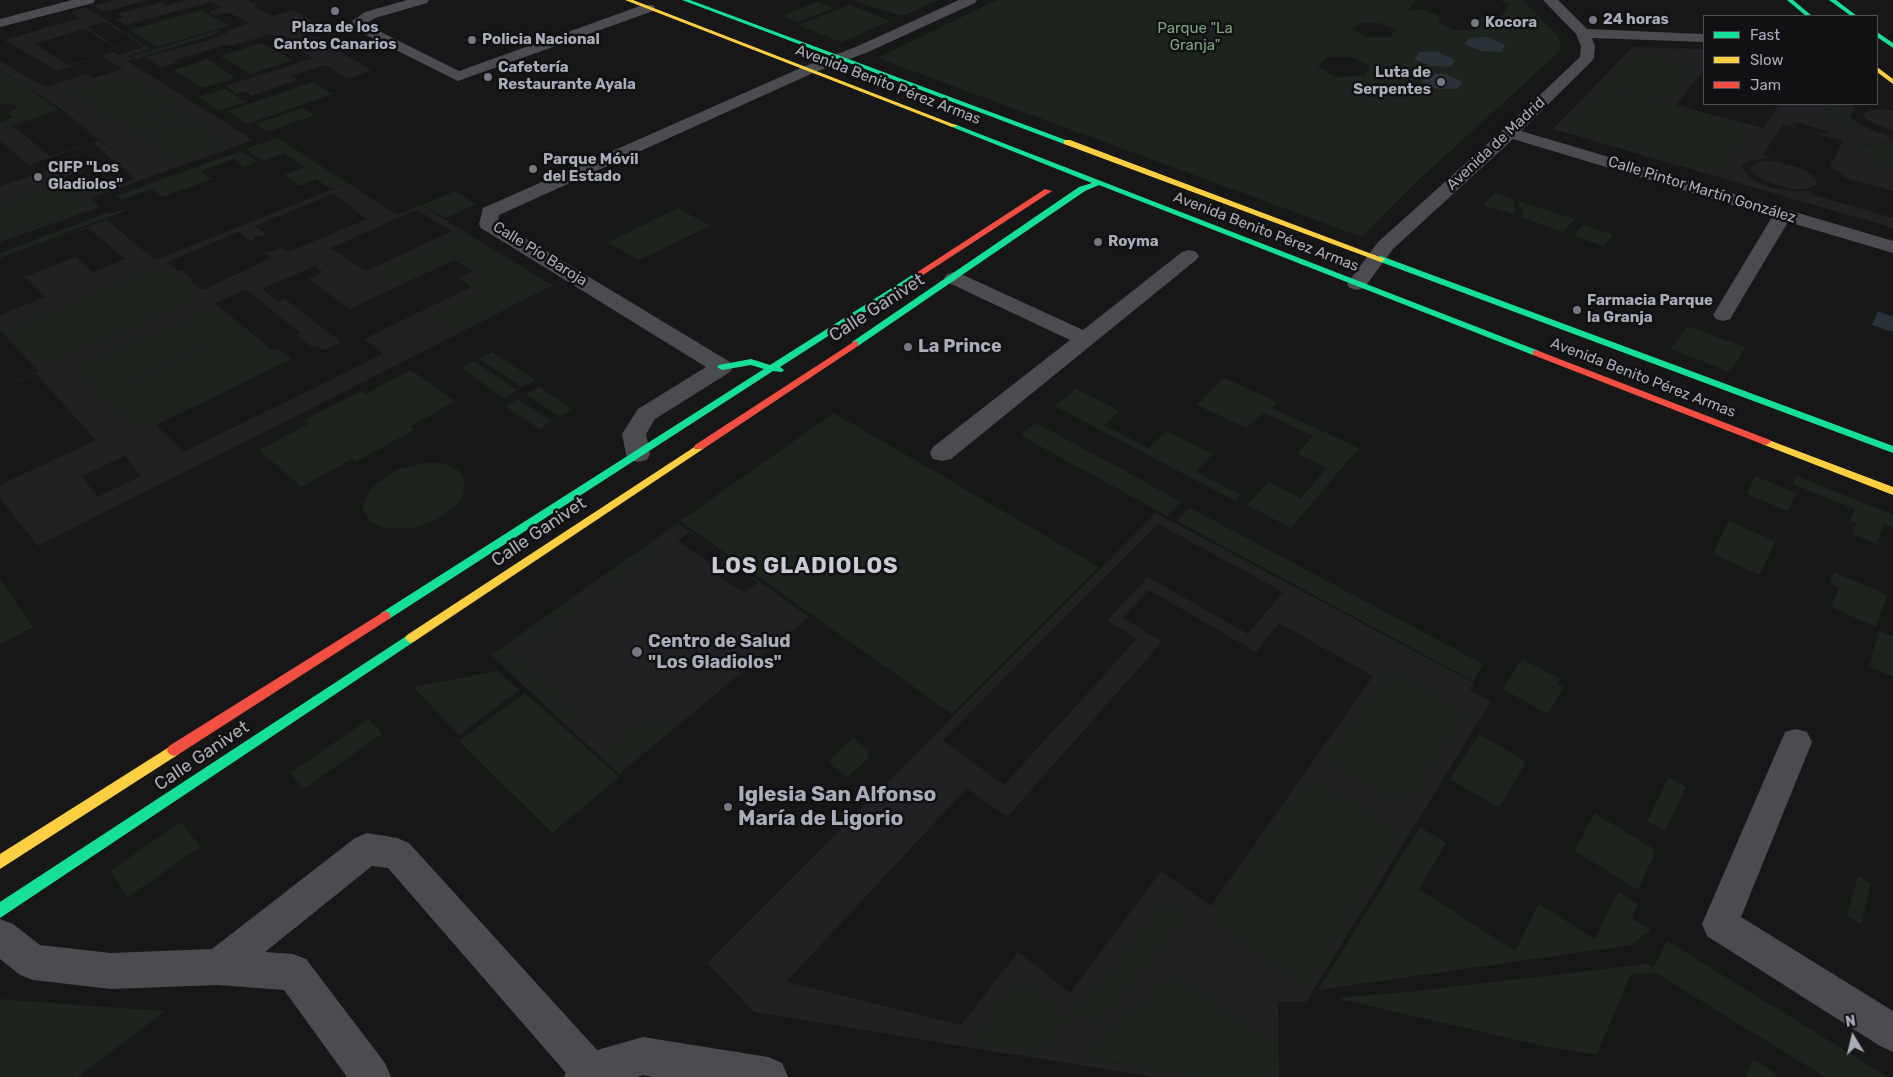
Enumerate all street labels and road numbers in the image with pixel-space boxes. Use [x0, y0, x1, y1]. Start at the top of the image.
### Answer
street label: Avenida Benito Pérez Armas [793, 41, 983, 129]
street label: Avenida de Madrid [1443, 94, 1549, 194]
street label: Calle Pintor Martín González [1606, 153, 1798, 227]
street label: Avenida Benito Pérez Armas [1171, 188, 1361, 276]
street label: Calle Pío Baroja [490, 218, 590, 290]
street label: Calle Ganivet [825, 269, 929, 347]
street label: Avenida Benito Pérez Armas [1548, 334, 1738, 422]
street label: Calle Ganivet [488, 492, 590, 572]
street label: Calle Ganivet [151, 716, 253, 796]

